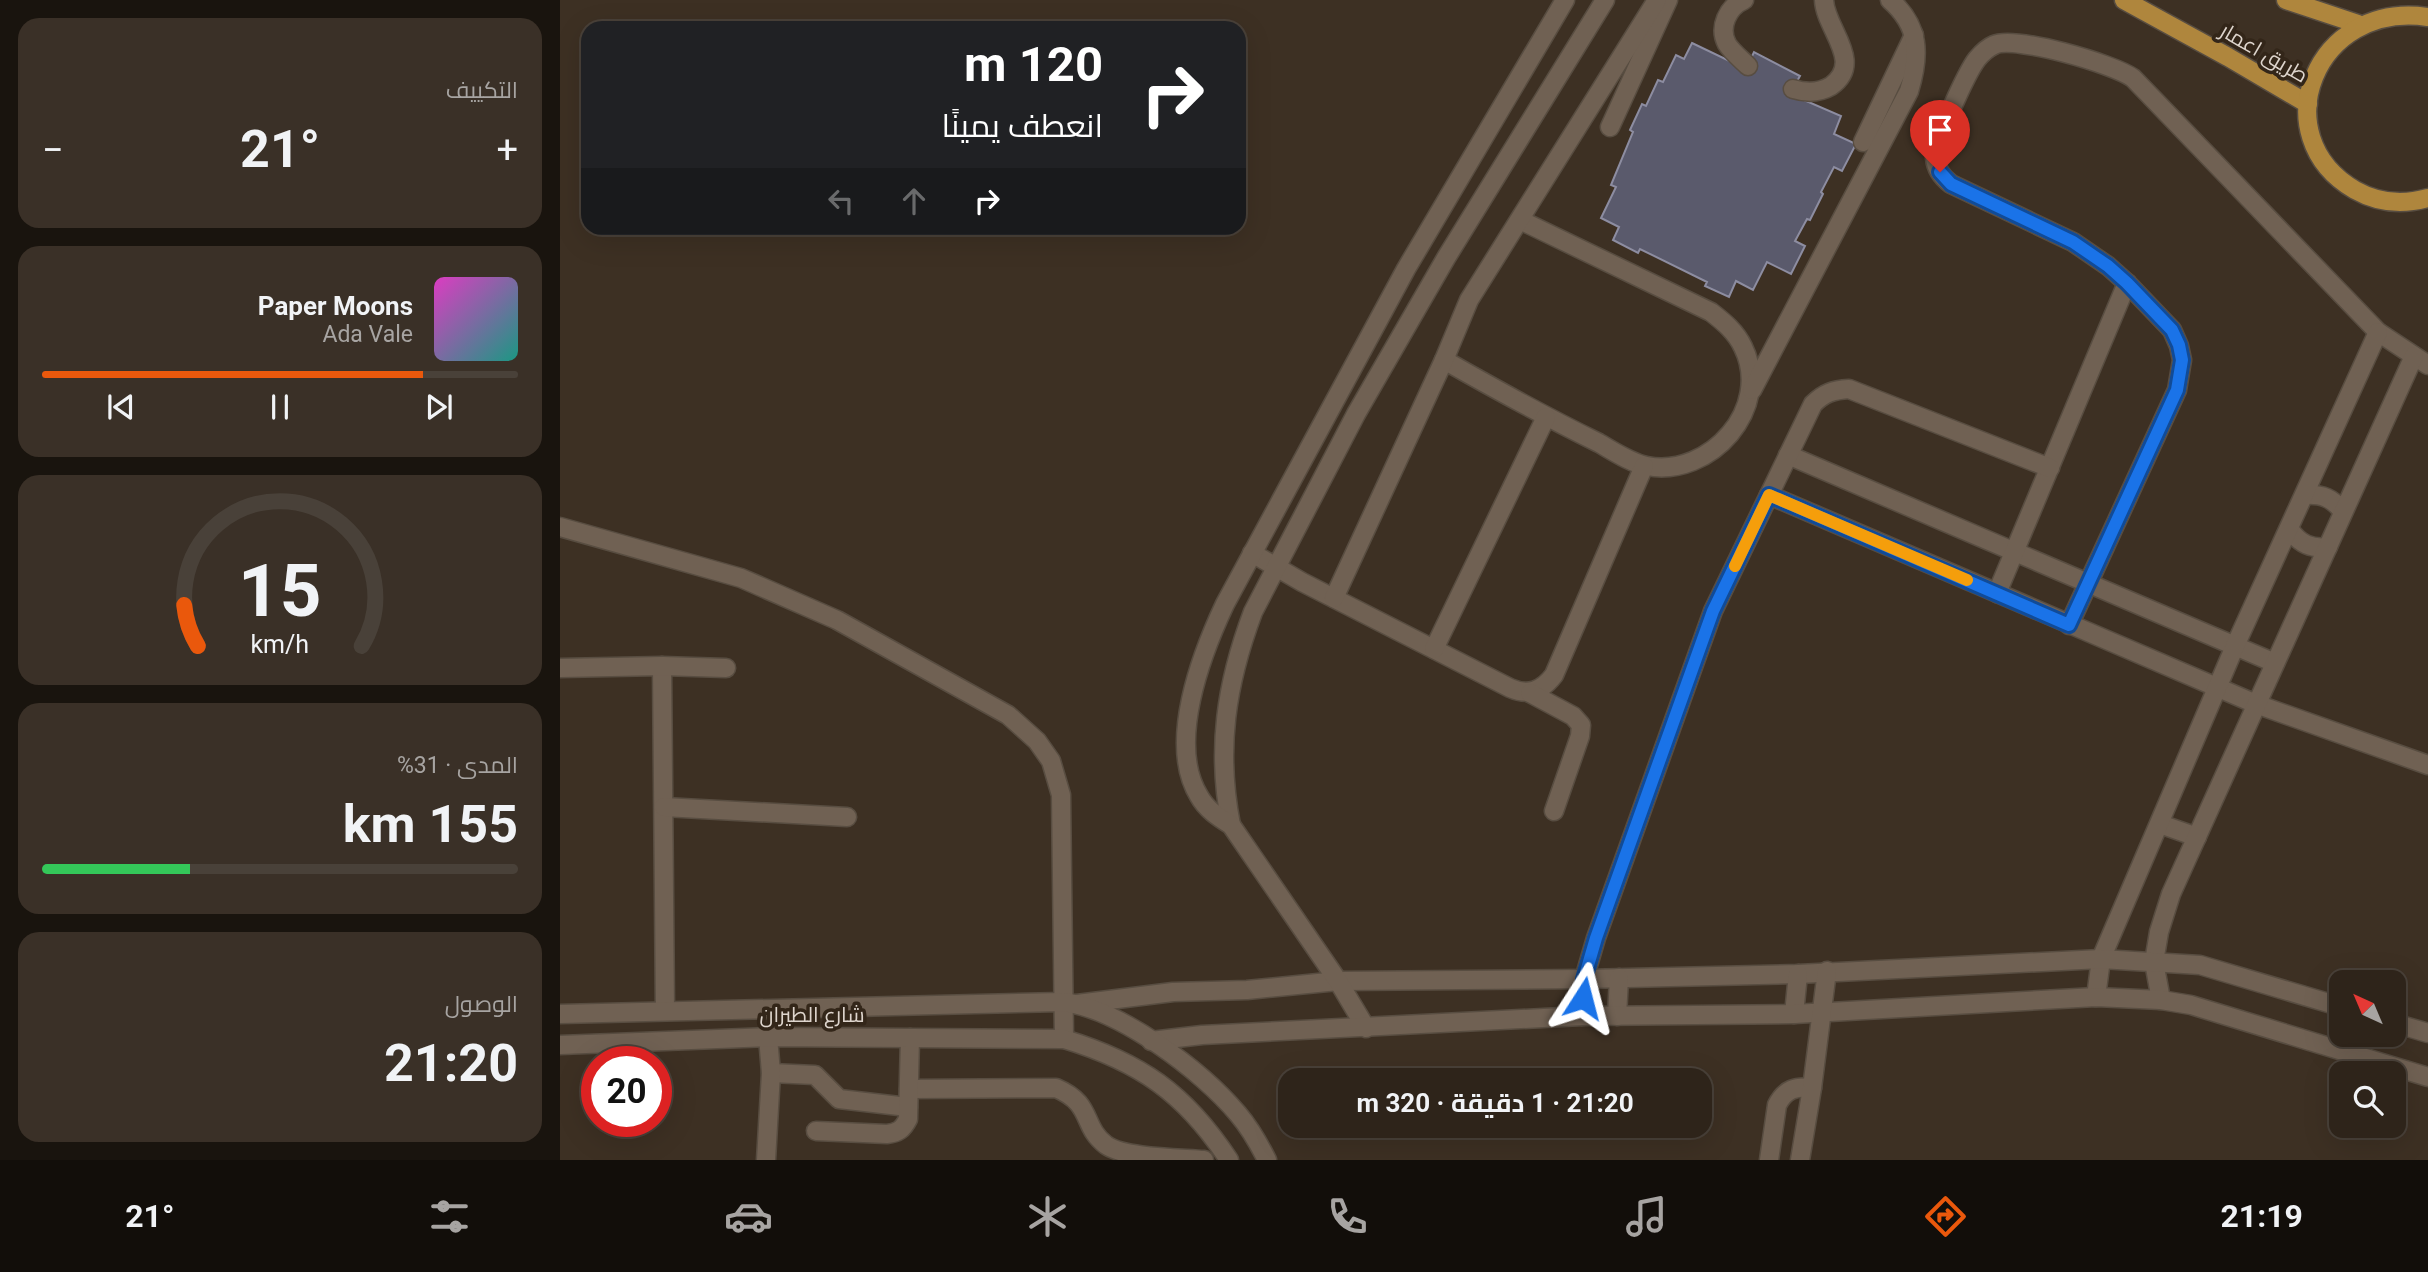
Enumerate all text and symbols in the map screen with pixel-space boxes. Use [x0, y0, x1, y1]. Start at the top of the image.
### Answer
street label: طريق اعمار [2215, 18, 2312, 89]
text: 120 m [964, 36, 1103, 93]
icon: right [1127, 49, 1218, 140]
text: التكييف [446, 77, 518, 104]
pin [1910, 100, 1970, 172]
text: انعطف يمينًا [941, 107, 1103, 145]
icon: arrive [1921, 111, 1959, 149]
text: 21° [240, 119, 320, 180]
text: − [42, 128, 64, 172]
text: + [496, 128, 518, 172]
icon: left [822, 182, 860, 220]
icon: ahead [895, 182, 933, 220]
icon: right [968, 182, 1006, 220]
text: Paper Moons [258, 291, 413, 321]
text: Ada Vale [322, 321, 413, 348]
icon: previous [102, 388, 140, 426]
icon: pause [261, 388, 299, 426]
icon: next [420, 388, 458, 426]
text: 15 [238, 548, 322, 634]
text: km/h [251, 630, 309, 659]
text: المدى · 31% [397, 752, 518, 779]
text: 155 km [343, 794, 518, 855]
position arrow [1546, 961, 1620, 1035]
north arrow [2329, 970, 2406, 1046]
map controls [2329, 970, 2406, 1138]
text: الوصول [445, 991, 518, 1018]
street label: شارع الطيران [759, 1003, 865, 1029]
text: 21:20 [384, 1033, 518, 1094]
speed limit sign: 20 [581, 1046, 672, 1137]
button: search [2329, 1061, 2406, 1138]
text: 21:20 · 1 دقيقة · 320 m [1356, 1088, 1634, 1118]
icon: filters [425, 1192, 474, 1241]
icon: car [724, 1192, 773, 1241]
icon: climate [1023, 1192, 1072, 1241]
icon: phone [1323, 1192, 1372, 1241]
icon: music [1622, 1192, 1671, 1241]
icon: directions [1921, 1192, 1970, 1241]
text: 21° [125, 1197, 174, 1235]
text: 21:19 [2220, 1197, 2303, 1235]

